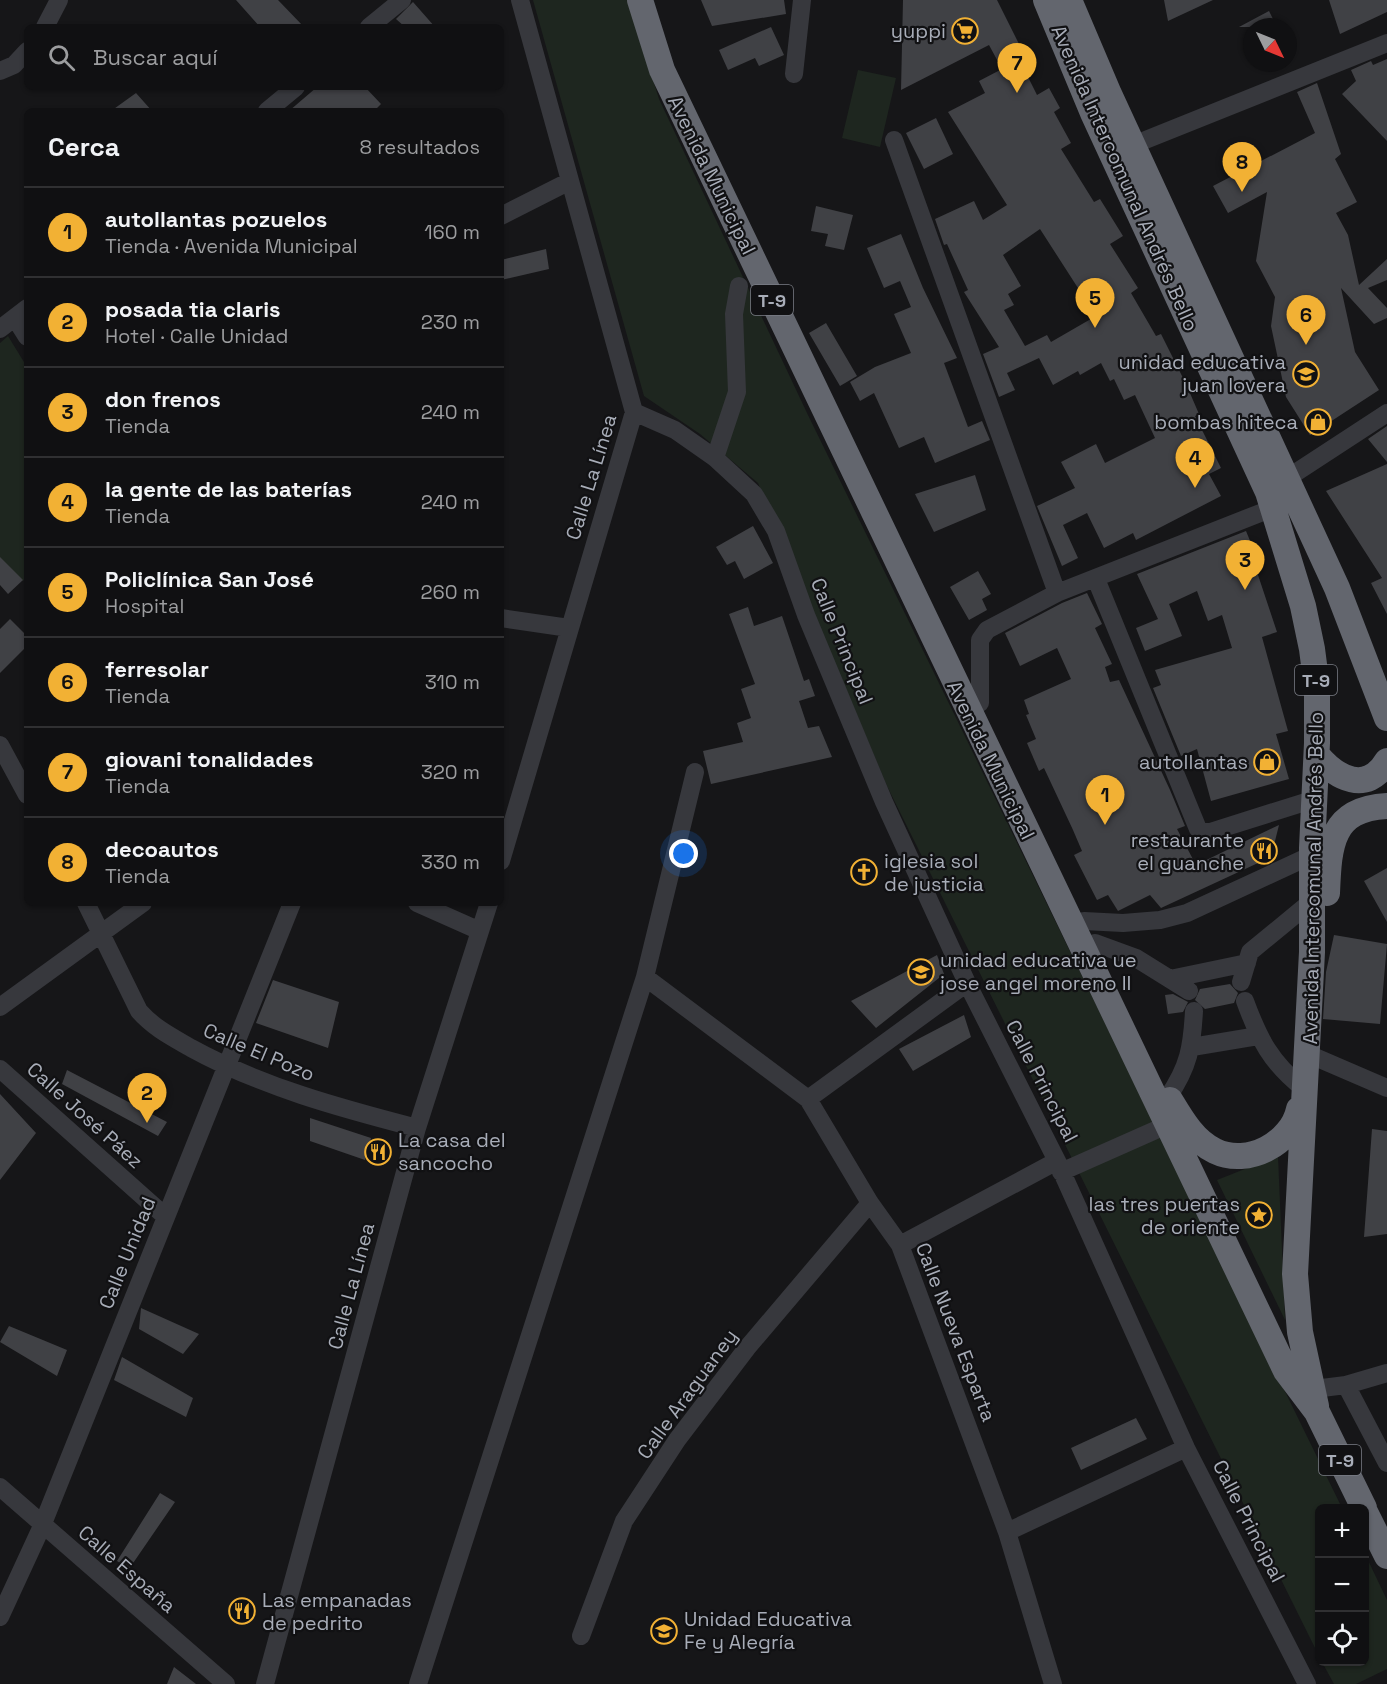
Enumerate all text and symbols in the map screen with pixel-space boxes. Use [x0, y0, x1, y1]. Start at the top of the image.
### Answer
supermarket icon: yuppi [950, 16, 980, 46]
place label: yuppi [891, 18, 946, 44]
north arrow [1243, 18, 1297, 72]
street label: Avenida Intercomunal Andrés Bello [1045, 21, 1205, 335]
search box [24, 24, 504, 90]
icon: search [45, 41, 78, 74]
text: Buscar aquí [93, 43, 218, 71]
pin: 7 [998, 44, 1036, 93]
street label: Avenida Municipal [662, 91, 762, 259]
text: Cerca [48, 130, 120, 164]
text: 8 resultados [360, 134, 480, 160]
pin: 8 [1222, 142, 1262, 192]
text: autollantas pozuelos [105, 205, 327, 233]
text: 1 [63, 219, 72, 245]
text: 160 m [424, 219, 480, 245]
text: Tienda · Avenida Municipal [105, 233, 358, 259]
pin: 5 [1076, 278, 1114, 328]
road number: T-9 [751, 285, 793, 315]
text: posada tia claris [105, 295, 281, 323]
pin: 6 [1286, 296, 1326, 345]
text: 2 [62, 309, 73, 335]
text: 230 m [421, 309, 480, 335]
text: Hotel · Calle Unidad [105, 323, 288, 349]
place label: unidad educativa juan lovera [1119, 349, 1286, 398]
school or university icon: unidad educativa juan lovera [1291, 359, 1321, 389]
text: don frenos [105, 385, 221, 413]
text: 3 [61, 399, 74, 425]
text: 240 m [421, 399, 480, 425]
shop icon: bombas hiteca [1303, 407, 1333, 437]
place label: bombas hiteca [1154, 409, 1298, 435]
street label: Calle La Línea [560, 411, 622, 543]
text: Tienda [105, 413, 170, 439]
pin: 4 [1176, 438, 1214, 488]
text: la gente de las baterías [105, 475, 352, 503]
text: 4 [61, 489, 74, 515]
text: 240 m [421, 489, 480, 515]
text: Tienda [105, 503, 170, 529]
pin: 3 [1226, 540, 1264, 590]
text: Policlínica San José [105, 565, 314, 593]
street label: Calle Principal [805, 574, 879, 708]
text: 5 [62, 579, 74, 605]
text: 260 m [421, 579, 480, 605]
text: Hospital [105, 593, 184, 619]
text: ferresolar [105, 655, 209, 683]
road number: T-9 [1295, 665, 1337, 695]
text: 6 [61, 669, 74, 695]
text: 310 m [425, 669, 480, 695]
street label: Avenida Municipal [941, 676, 1041, 844]
text: Tienda [105, 683, 170, 709]
street label: Avenida Intercomunal Andrés Bello [1297, 711, 1329, 1045]
text: giovani tonalidades [105, 745, 313, 773]
shop icon: autollantas [1252, 747, 1282, 777]
place label: autollantas [1139, 749, 1248, 775]
text: 7 [62, 759, 73, 785]
text: 320 m [421, 759, 480, 785]
text: Tienda [105, 773, 170, 799]
pin: 1 [1086, 776, 1124, 825]
place label: restaurante el guanche [1131, 827, 1244, 876]
text: decoautos [105, 835, 219, 863]
restaurant icon: restaurante el guanche [1249, 836, 1279, 866]
your location [669, 839, 698, 868]
place label: iglesia sol de justicia [884, 848, 984, 897]
text: 8 [62, 849, 74, 875]
text: 330 m [421, 849, 480, 875]
church icon: iglesia sol de justicia [849, 857, 879, 887]
text: Tienda [105, 863, 170, 889]
place label: unidad educativa ue jose angel moreno II [939, 947, 1137, 996]
school or university icon: unidad educativa ue jose angel moreno II [906, 957, 936, 987]
street label: Calle Principal [1000, 1015, 1084, 1147]
street label: Calle El Pozo [199, 1017, 319, 1087]
street label: Calle José Páez [22, 1056, 148, 1174]
pin: 2 [128, 1074, 166, 1123]
place label: La casa del sancocho [398, 1127, 506, 1176]
restaurant icon: La casa del sancocho [363, 1137, 393, 1167]
place label: las tres puertas de oriente [1088, 1191, 1240, 1240]
street label: Calle Unidad [93, 1193, 161, 1313]
place icon: las tres puertas de oriente [1244, 1200, 1274, 1230]
street label: Calle La Línea [322, 1220, 380, 1352]
street label: Calle Nueva Esparta [910, 1239, 1002, 1425]
street label: Calle Araguaney [631, 1324, 743, 1464]
road number: T-9 [1319, 1445, 1361, 1475]
street label: Calle Principal [1207, 1455, 1291, 1587]
map controls [1315, 1504, 1369, 1666]
button: + [1315, 1504, 1369, 1558]
street label: Calle España [73, 1519, 181, 1619]
button: − [1315, 1558, 1369, 1612]
place label: Las empanadas de pedrito [262, 1587, 412, 1636]
restaurant icon: Las empanadas de pedrito [227, 1596, 257, 1626]
place label: Unidad Educativa Fe y Alegría [684, 1606, 852, 1655]
button: locate [1315, 1612, 1369, 1666]
school or university icon: Unidad Educativa Fe y Alegría [649, 1616, 679, 1646]

